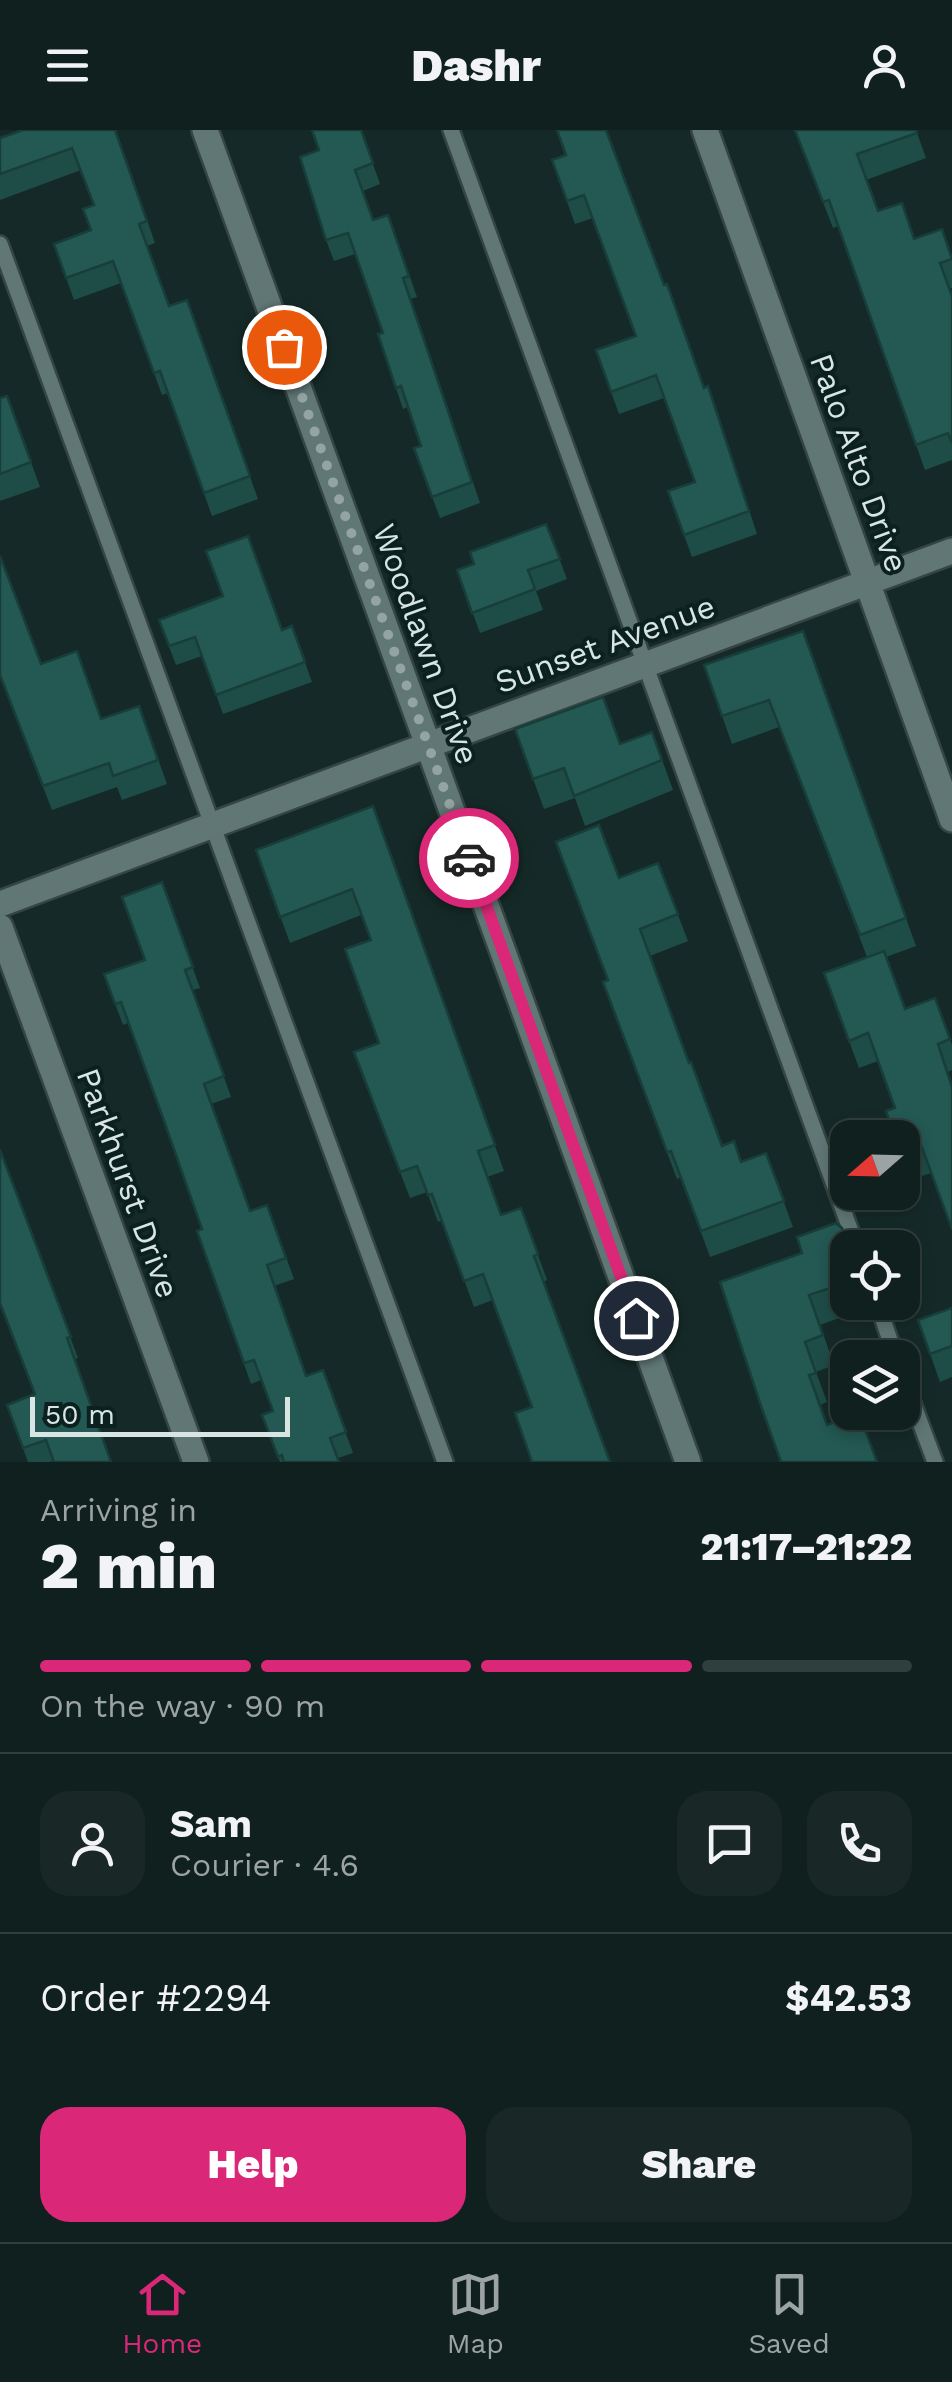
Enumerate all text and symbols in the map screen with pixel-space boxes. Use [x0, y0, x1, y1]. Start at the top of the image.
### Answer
icon: menu [40, 38, 95, 93]
icon: person [857, 38, 912, 93]
text: Dashr [411, 39, 541, 92]
pin [242, 305, 327, 390]
icon: bag [257, 320, 312, 375]
street label: Palo Alto Drive [802, 349, 916, 577]
street label: Woodlawn Drive [365, 519, 487, 769]
street label: Sunset Avenue [490, 587, 720, 701]
courier [419, 808, 519, 908]
icon: car [442, 831, 497, 886]
street label: Parkhurst Drive [69, 1063, 187, 1303]
north arrow [830, 1120, 920, 1210]
map controls [830, 1120, 920, 1430]
button: locate [830, 1230, 920, 1320]
pin [594, 1276, 679, 1361]
icon: home [609, 1291, 664, 1346]
button: layers [830, 1340, 920, 1430]
scale bar [30, 1392, 290, 1436]
text: 50 m [45, 1398, 115, 1431]
text: Arriving in [40, 1491, 197, 1529]
text: 21:17–21:22 [700, 1525, 912, 1569]
text: 2 min [40, 1528, 217, 1604]
text: On the way · 90 m [40, 1687, 325, 1725]
button: person [40, 1791, 145, 1896]
button: chat [677, 1791, 782, 1896]
button: phone [807, 1791, 912, 1896]
text: Sam [170, 1802, 252, 1846]
text: Courier · 4.6 [170, 1846, 359, 1884]
text: Order #2294 [40, 1976, 272, 2020]
text: $42.53 [785, 1976, 912, 2020]
button: Help [40, 2107, 466, 2222]
button: Share [486, 2107, 912, 2222]
tab: Home [122, 2267, 202, 2360]
tab: Map [447, 2267, 504, 2360]
tab: Saved [748, 2267, 830, 2360]

